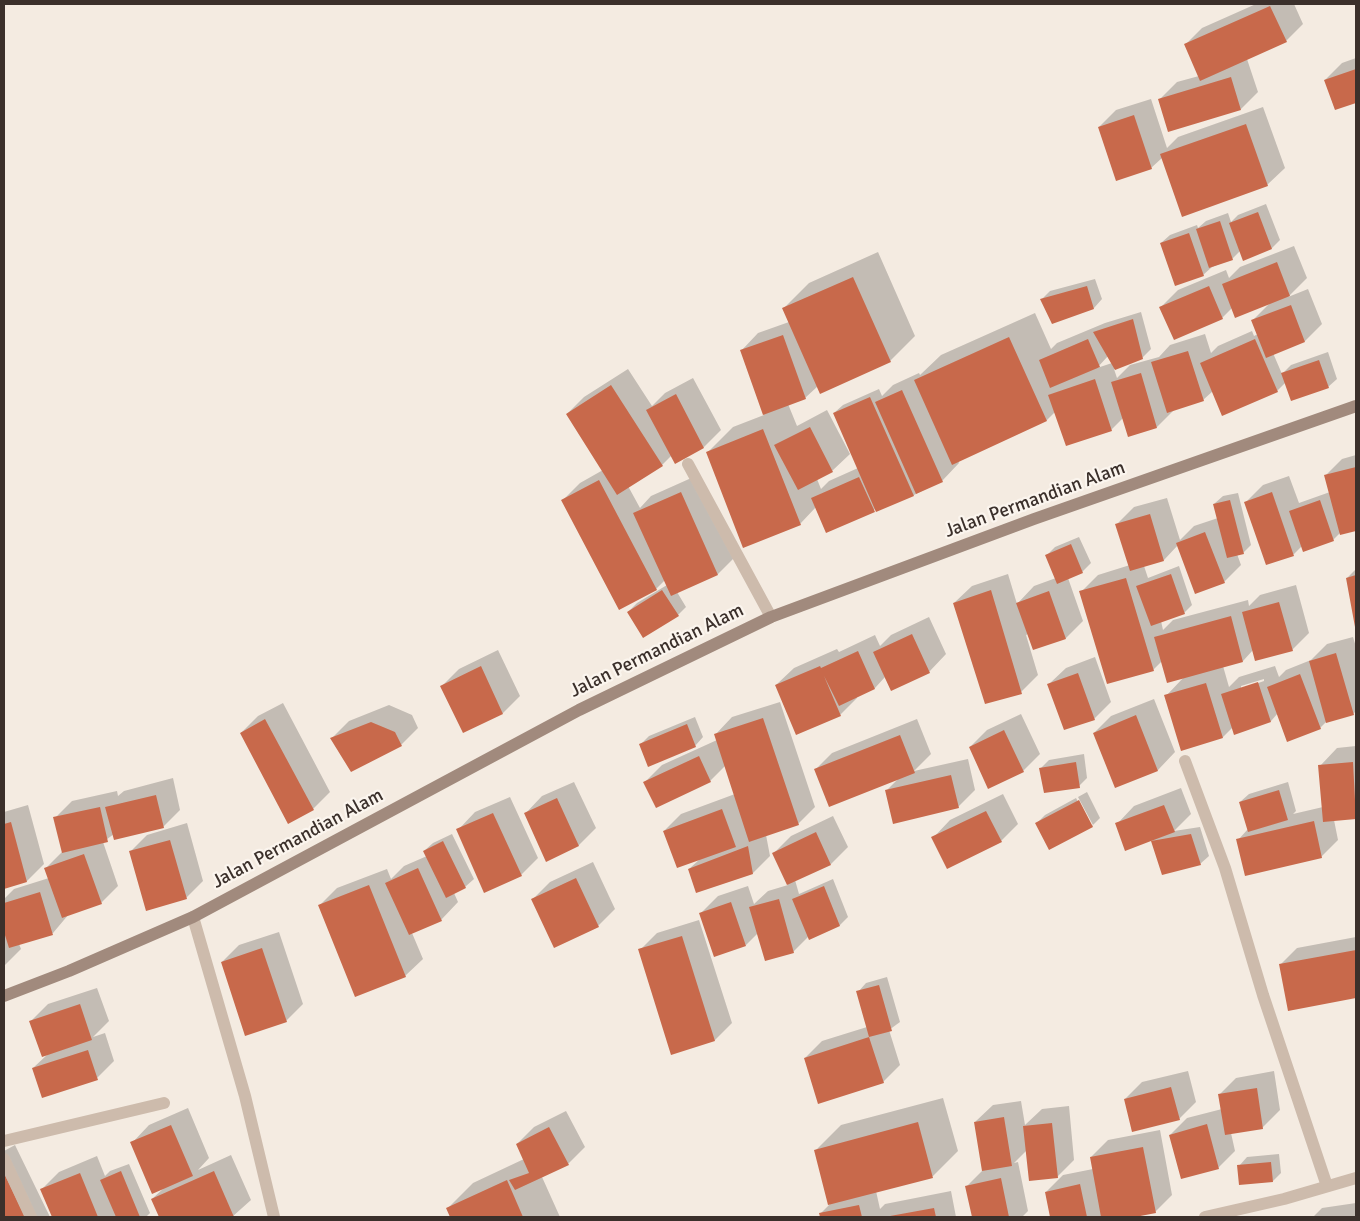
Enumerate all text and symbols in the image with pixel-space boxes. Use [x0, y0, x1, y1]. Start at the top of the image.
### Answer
street label: Jalan Permandian Alam [942, 457, 1128, 543]
street label: Jalan Permandian Alam [566, 599, 748, 703]
street label: Jalan Permandian Alam [209, 784, 387, 894]

